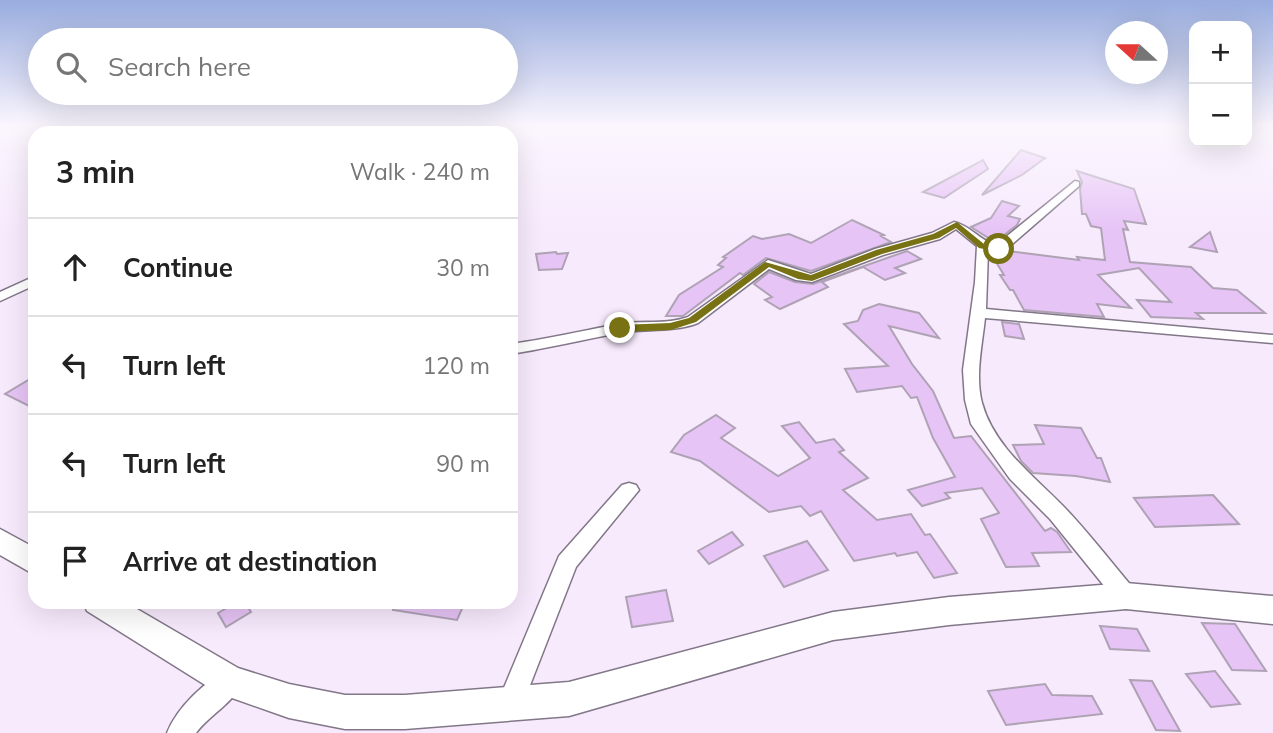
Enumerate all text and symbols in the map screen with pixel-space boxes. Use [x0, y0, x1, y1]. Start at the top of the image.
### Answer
north arrow [1105, 21, 1168, 84]
map controls [1189, 21, 1252, 147]
button: + [1189, 21, 1252, 84]
search box [28, 28, 518, 105]
icon: search [52, 48, 90, 86]
text: Search here [108, 50, 251, 83]
button: − [1189, 84, 1252, 147]
text: 3 min [56, 153, 135, 191]
text: Walk · 240 m [350, 157, 490, 186]
route start [983, 233, 1014, 264]
icon: ahead [56, 248, 94, 286]
text: Continue [123, 251, 233, 284]
text: 30 m [436, 253, 490, 282]
route end [604, 312, 635, 343]
icon: left [56, 346, 94, 384]
text: Turn left [123, 349, 225, 382]
text: 120 m [422, 351, 490, 380]
icon: left [56, 444, 94, 482]
text: Turn left [123, 447, 225, 480]
text: 90 m [436, 449, 490, 478]
icon: arrive [56, 542, 94, 580]
text: Arrive at destination [123, 545, 378, 578]

